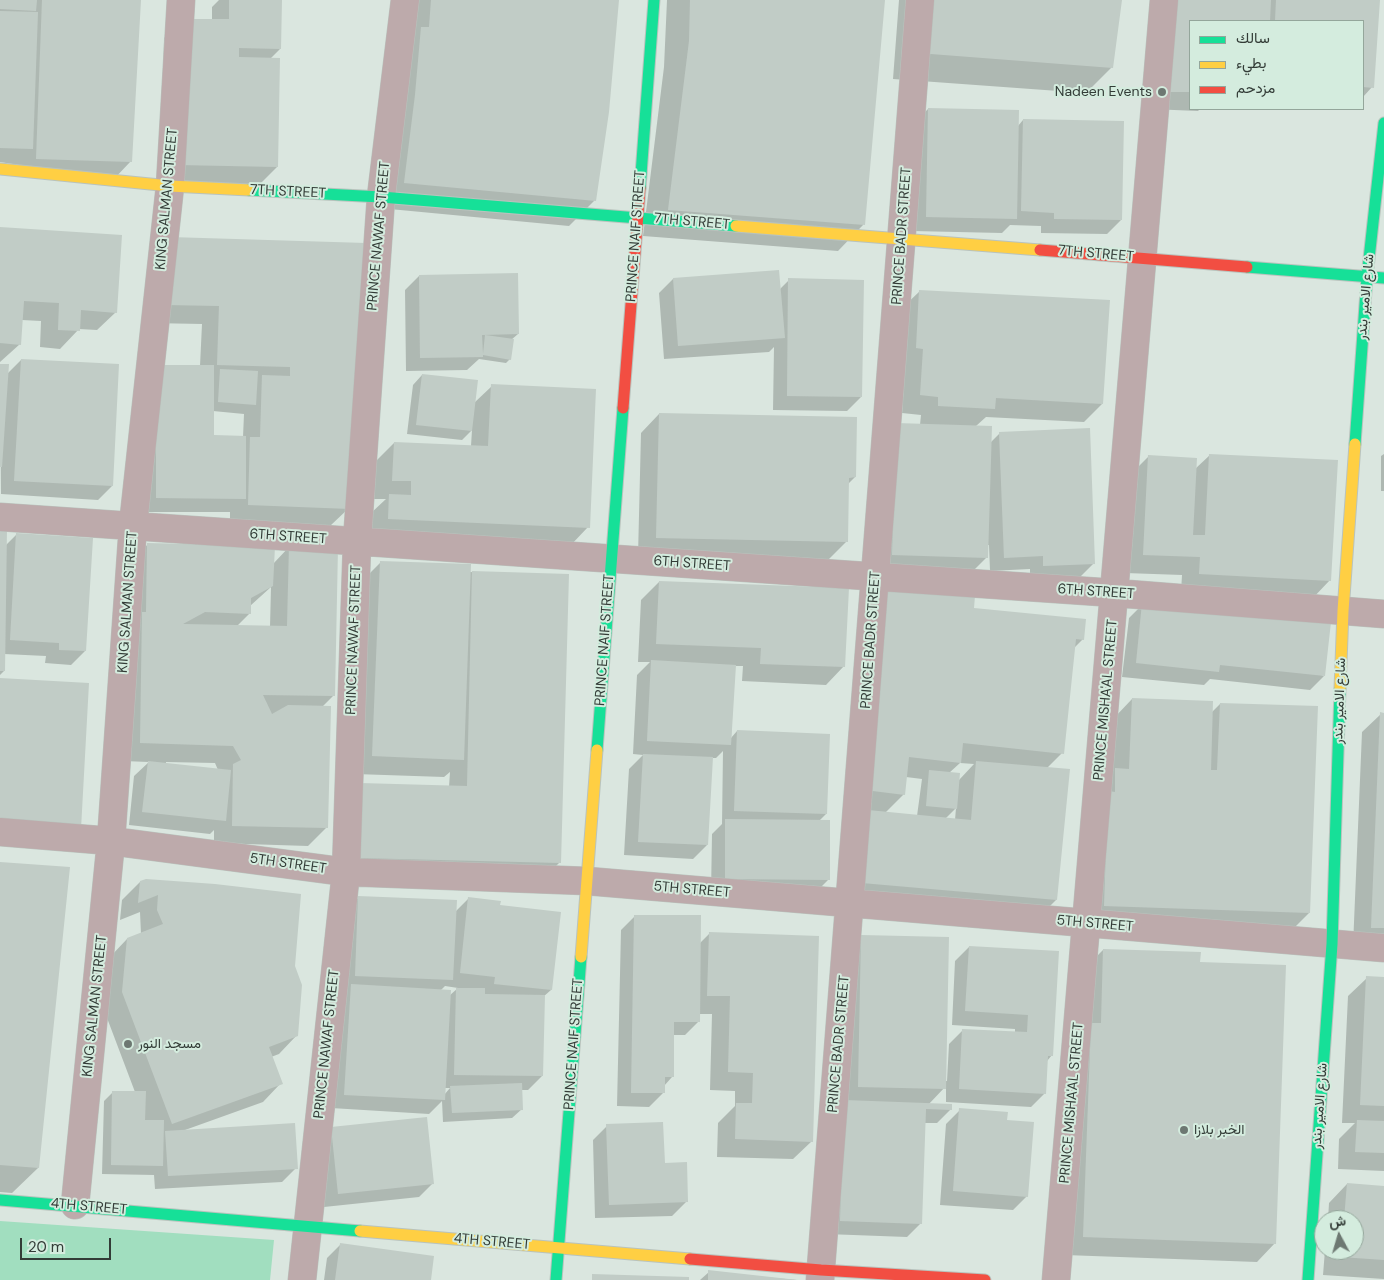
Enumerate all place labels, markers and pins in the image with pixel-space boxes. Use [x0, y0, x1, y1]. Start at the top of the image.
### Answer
place label: Nadeen Events [1055, 84, 1152, 100]
marker: Nadeen Events [1156, 86, 1168, 98]
place label: مسجد النور [138, 1036, 201, 1052]
marker: مسجد النور [122, 1038, 134, 1050]
place label: الخبر بلازا [1194, 1122, 1244, 1138]
marker: الخبر بلازا [1178, 1124, 1190, 1136]

